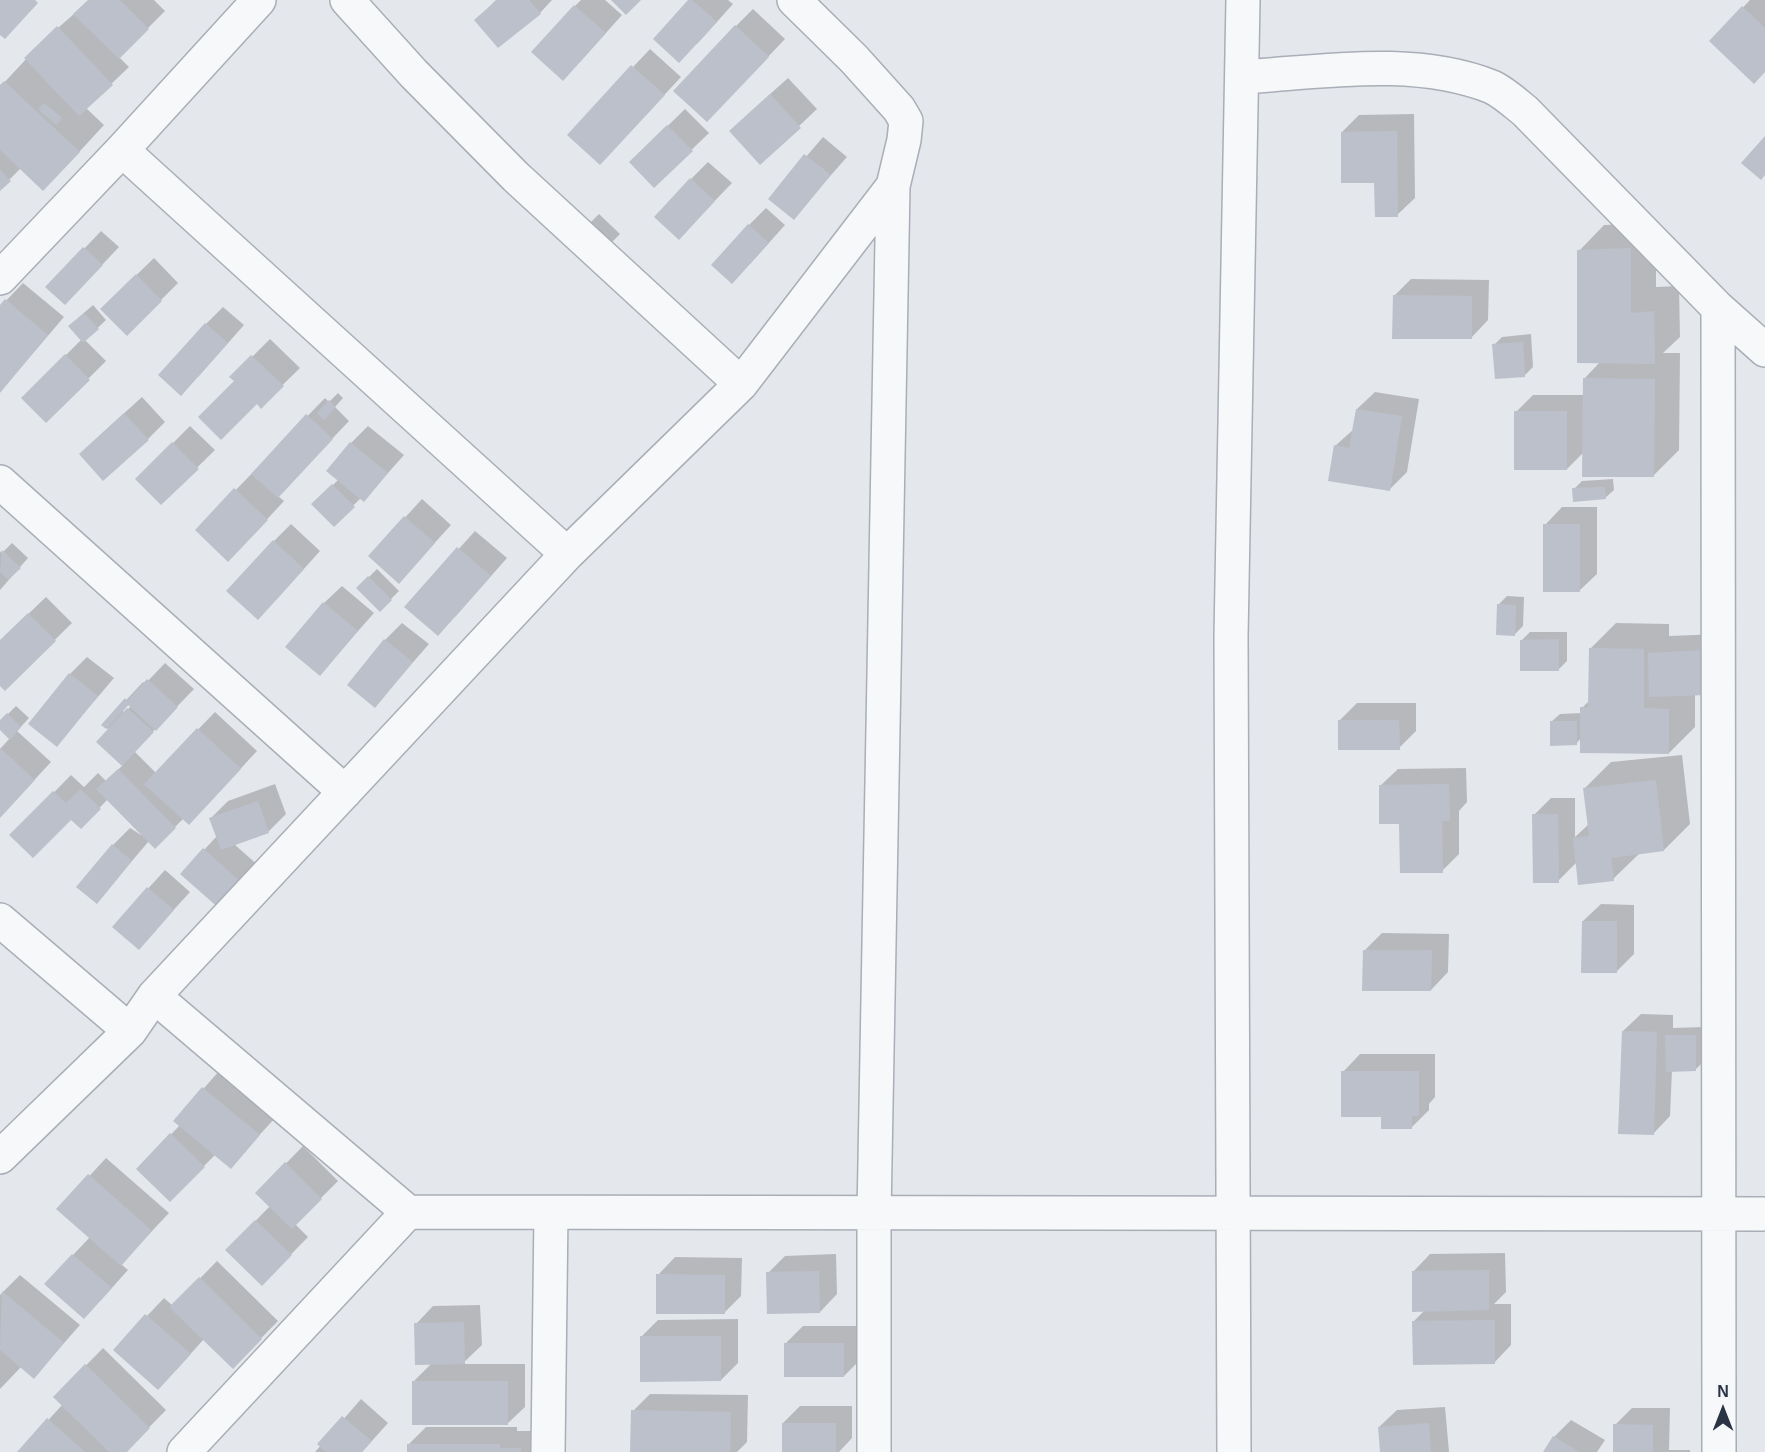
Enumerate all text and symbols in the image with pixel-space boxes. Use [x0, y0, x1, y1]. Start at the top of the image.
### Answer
north arrow [1693, 1380, 1753, 1440]
text: N [1717, 1383, 1729, 1400]

